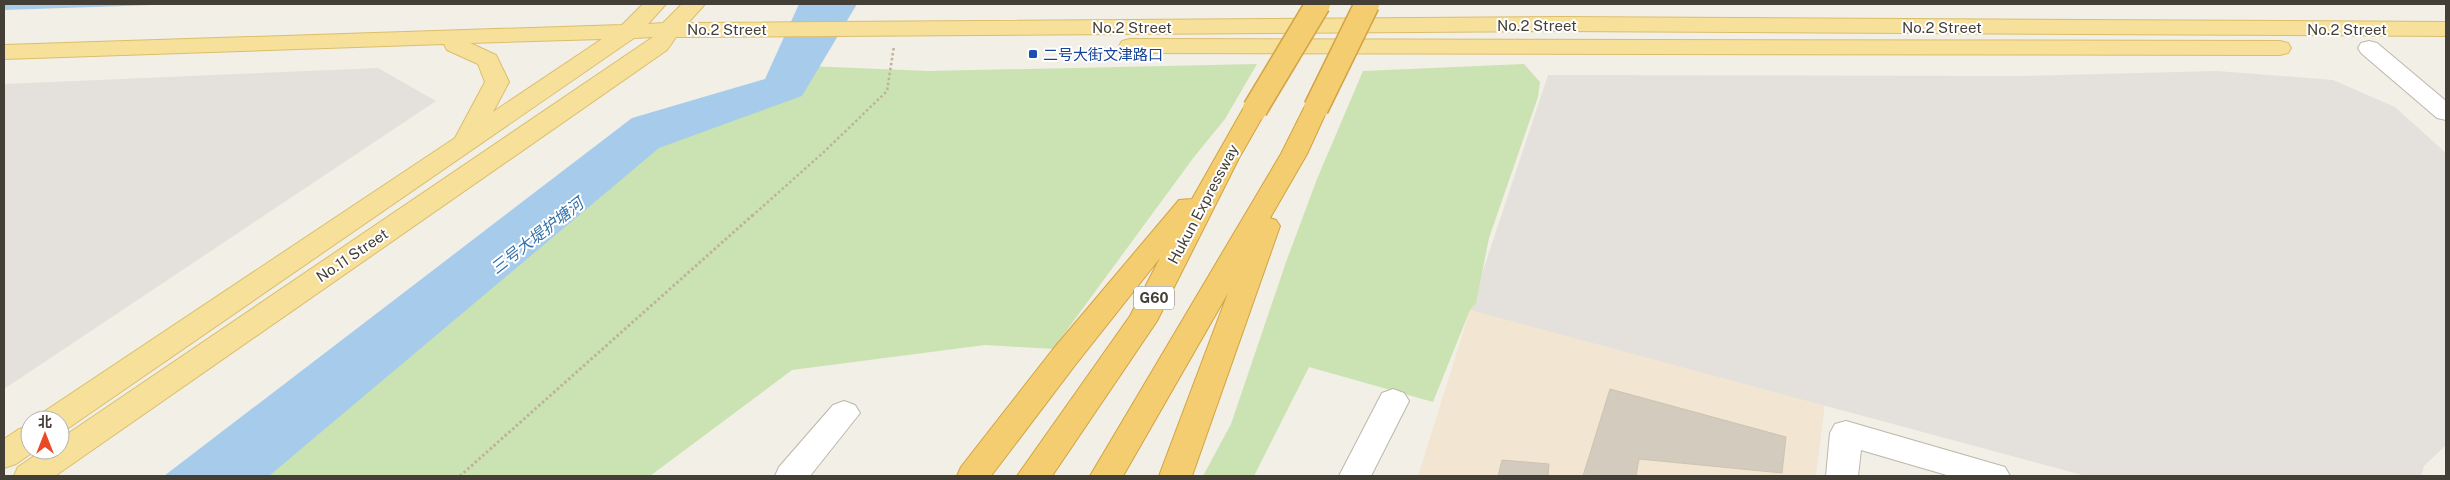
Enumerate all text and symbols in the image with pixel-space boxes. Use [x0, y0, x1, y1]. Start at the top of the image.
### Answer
street label: No.2 Street [1497, 17, 1577, 34]
street label: No.2 Street [1092, 19, 1172, 36]
street label: No.2 Street [1902, 19, 1982, 36]
street label: No.2 Street [687, 21, 767, 38]
street label: No.2 Street [2307, 21, 2387, 38]
place label: 二号大街文津路口 [1043, 46, 1163, 63]
marker: 二号大街文津路口 [1027, 48, 1039, 60]
street label: Hukun Expressway [1164, 141, 1242, 267]
water label: 三号大堤护塘河 [487, 192, 589, 278]
street label: No.11 Street [313, 225, 391, 285]
road number: G60 [1134, 286, 1174, 310]
north arrow [20, 410, 70, 460]
text: 北 [38, 414, 52, 430]

